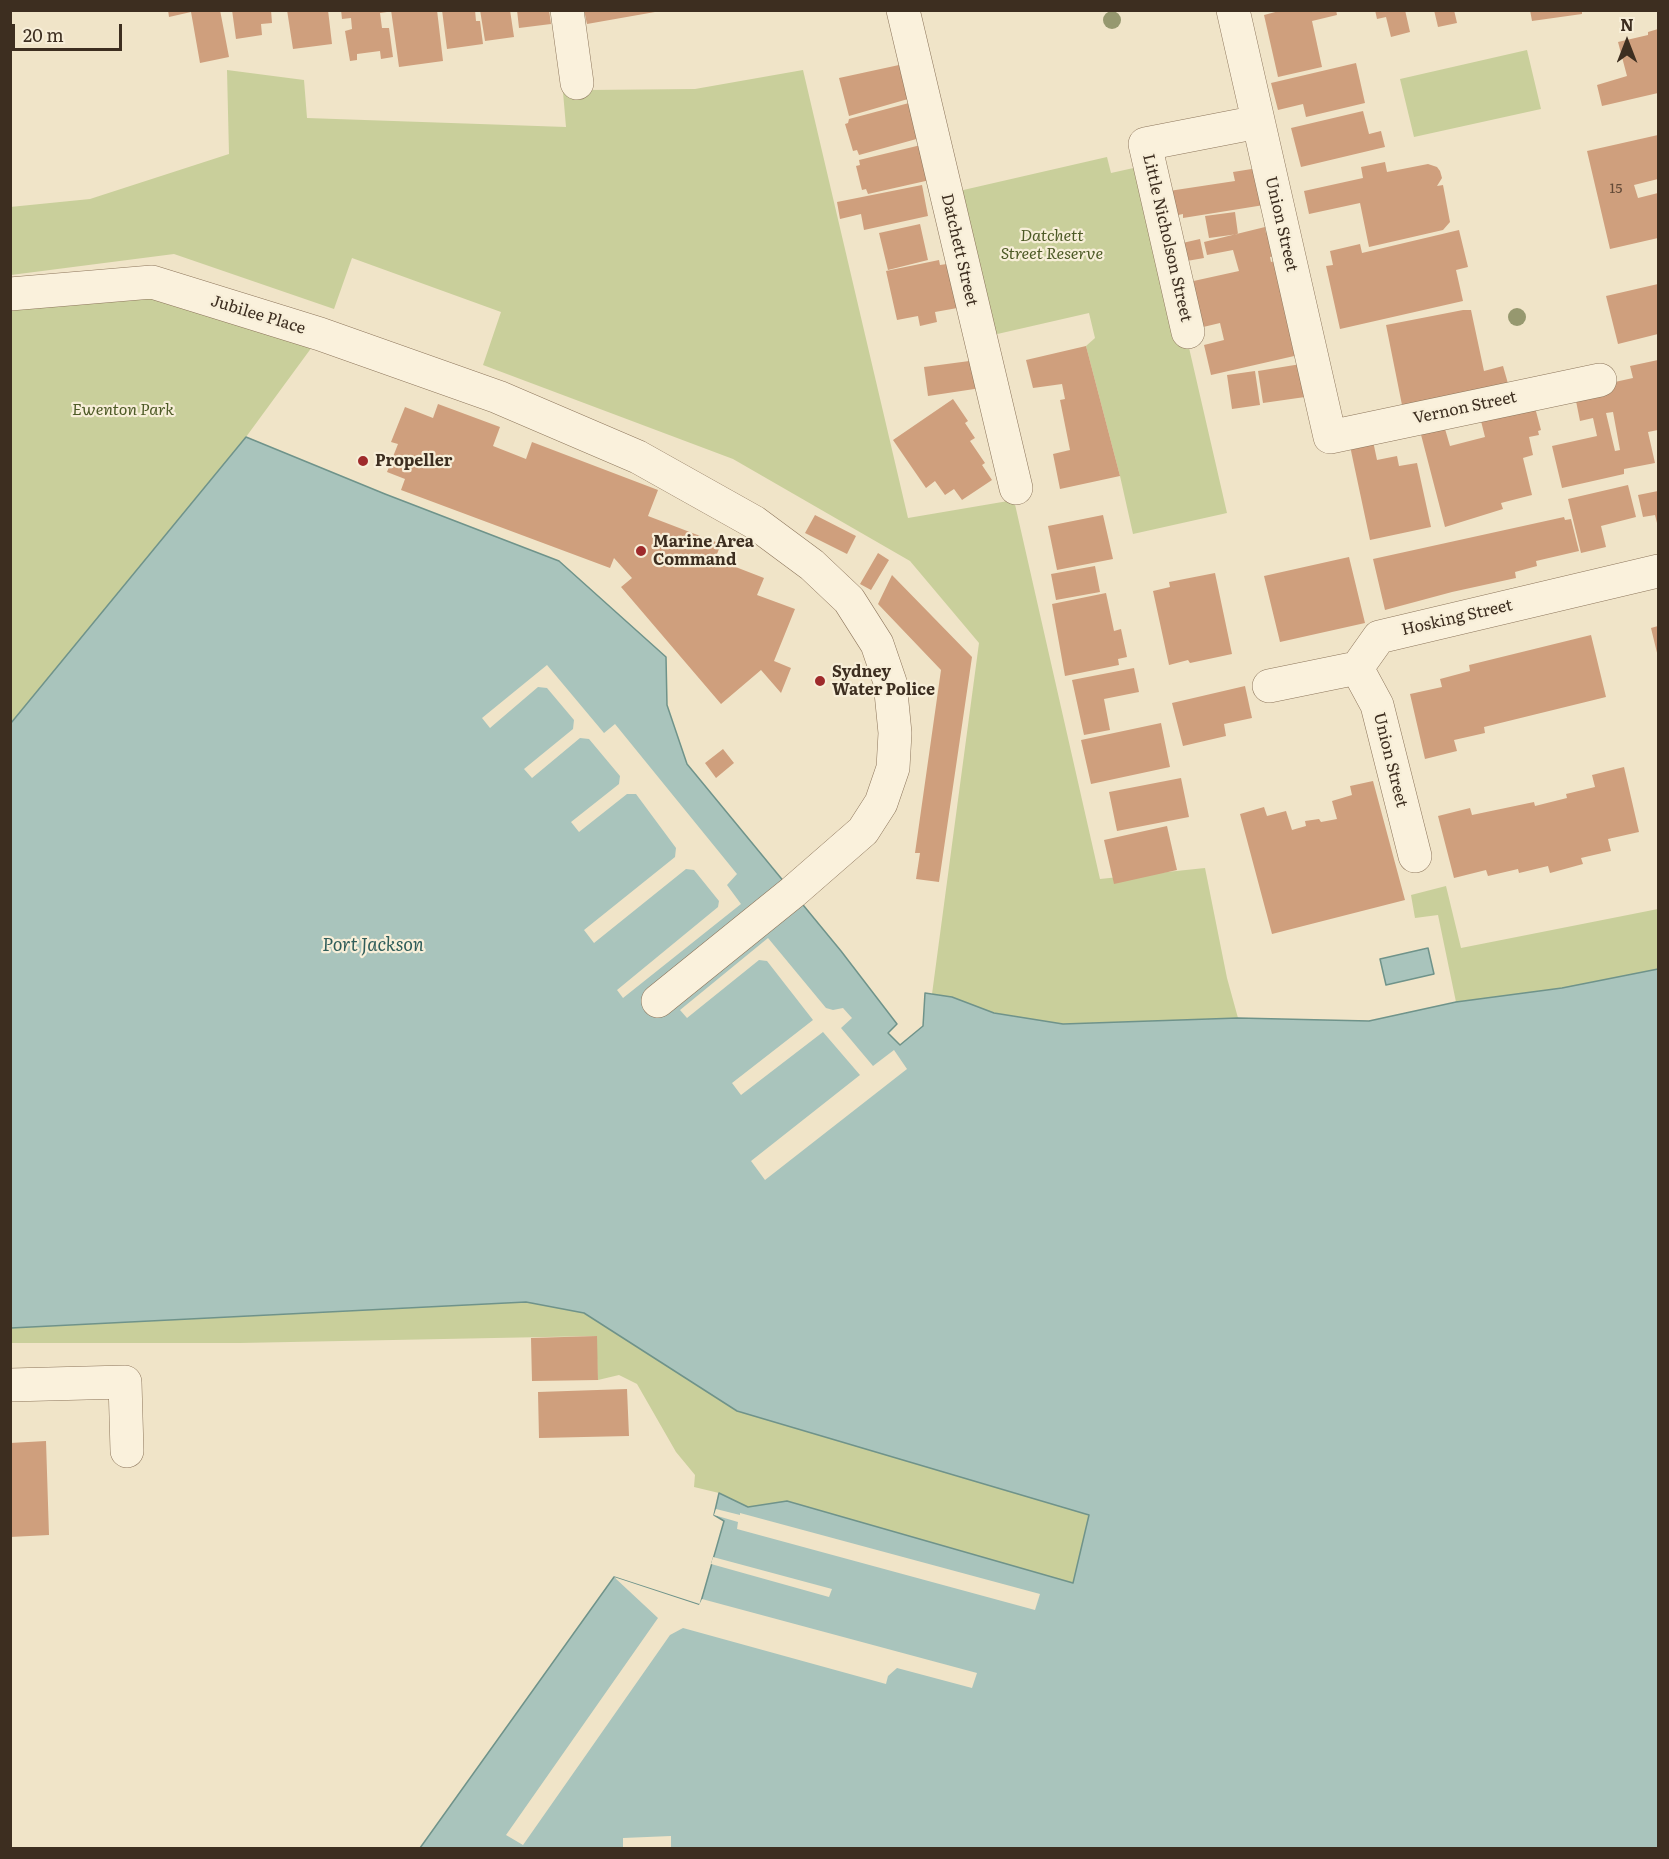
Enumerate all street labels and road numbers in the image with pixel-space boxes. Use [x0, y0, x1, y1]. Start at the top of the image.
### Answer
street label: Little Nicholson Street [1138, 152, 1196, 324]
street label: Union Street [1261, 174, 1301, 274]
street label: Datchett Street [937, 192, 981, 308]
street label: Jubilee Place [208, 291, 308, 339]
street label: Vernon Street [1412, 388, 1518, 428]
street label: Hosking Street [1400, 596, 1514, 640]
street label: Union Street [1369, 710, 1411, 810]

